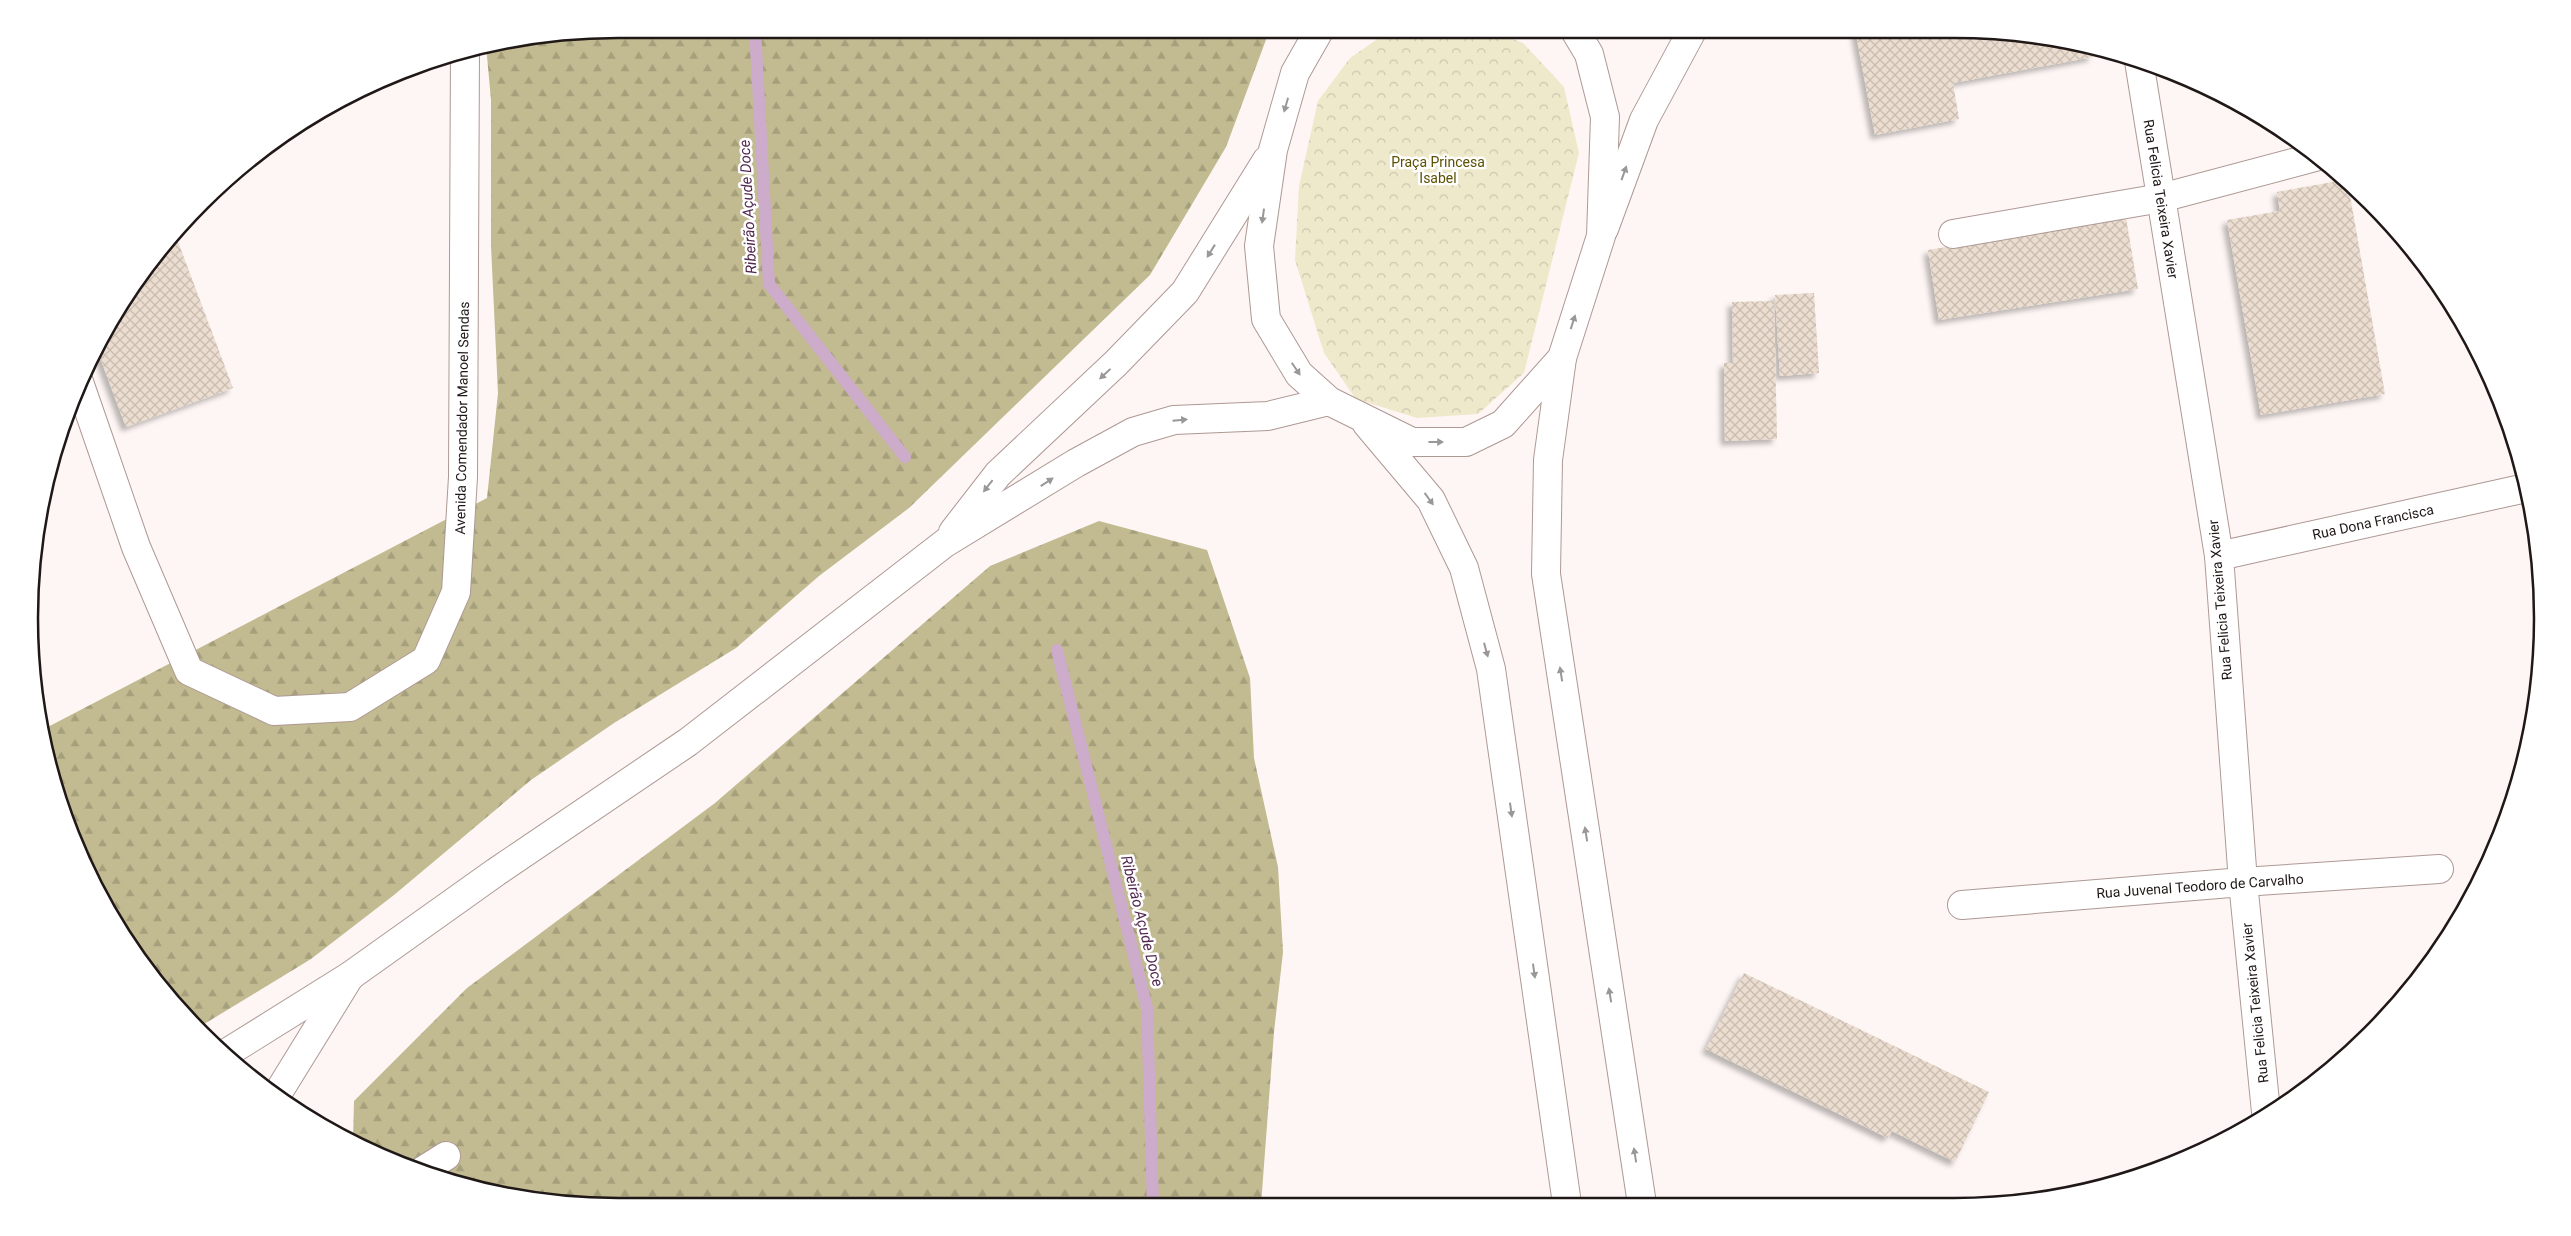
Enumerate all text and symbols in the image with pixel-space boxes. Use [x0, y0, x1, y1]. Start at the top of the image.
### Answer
one-way arrow [1281, 97, 1289, 112]
street label: Rua Felicia Teixeira Xavier [2140, 118, 2182, 280]
water label: Ribeirão Açude Doce [735, 139, 761, 275]
park label: Praça Princesa Isabel [1391, 154, 1485, 186]
one-way arrow [1621, 166, 1628, 181]
one-way arrow [1259, 208, 1267, 224]
one-way arrow [1206, 245, 1215, 258]
street label: Avenida Comendador Manoel Sendas [452, 301, 472, 535]
one-way arrow [1570, 315, 1577, 330]
one-way arrow [1292, 362, 1301, 376]
one-way arrow [1099, 368, 1111, 380]
one-way arrow [1173, 416, 1189, 424]
one-way arrow [1428, 438, 1444, 446]
one-way arrow [1040, 477, 1053, 487]
one-way arrow [983, 479, 994, 492]
one-way arrow [1424, 492, 1434, 506]
street label: Rua Dona Francisca [2311, 501, 2435, 543]
street label: Rua Felicia Teixeira Xavier [2205, 519, 2235, 681]
one-way arrow [1482, 642, 1490, 657]
one-way arrow [1557, 665, 1565, 681]
one-way arrow [1507, 802, 1515, 818]
one-way arrow [1581, 826, 1589, 842]
water label: Ribeirão Açude Doce [1117, 854, 1167, 989]
street label: Rua Juvenal Teodoro de Carvalho [2096, 871, 2304, 901]
street label: Rua Felicia Teixeira Xavier [2239, 922, 2271, 1084]
one-way arrow [1530, 963, 1538, 979]
one-way arrow [1606, 986, 1614, 1002]
one-way arrow [1630, 1147, 1638, 1163]

